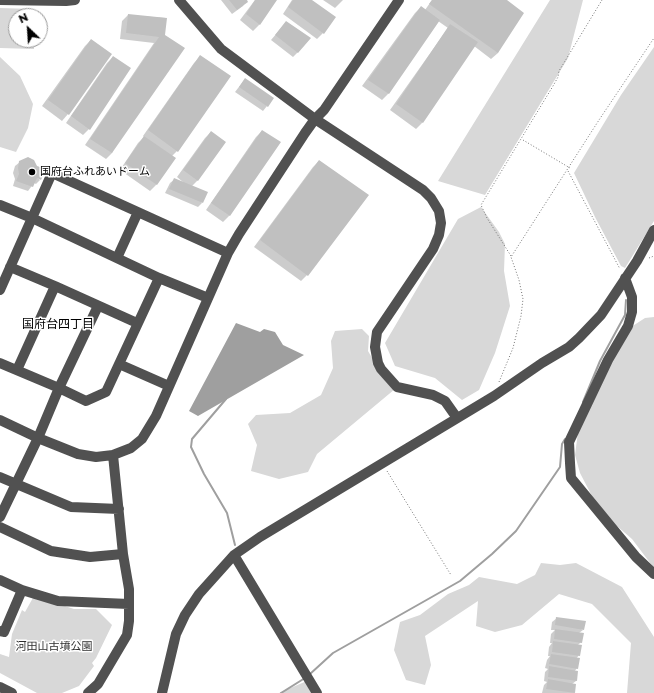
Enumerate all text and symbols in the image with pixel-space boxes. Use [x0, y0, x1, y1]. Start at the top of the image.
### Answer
north arrow [8, 8, 48, 48]
text: N [16, 10, 30, 26]
place label: 国府台ふれあいドーム [40, 165, 150, 179]
marker: 国府台ふれあいドーム [27, 167, 37, 177]
district label: 国府台四丁目 [22, 317, 94, 331]
park label: 河田山古墳公園 [16, 640, 92, 654]

